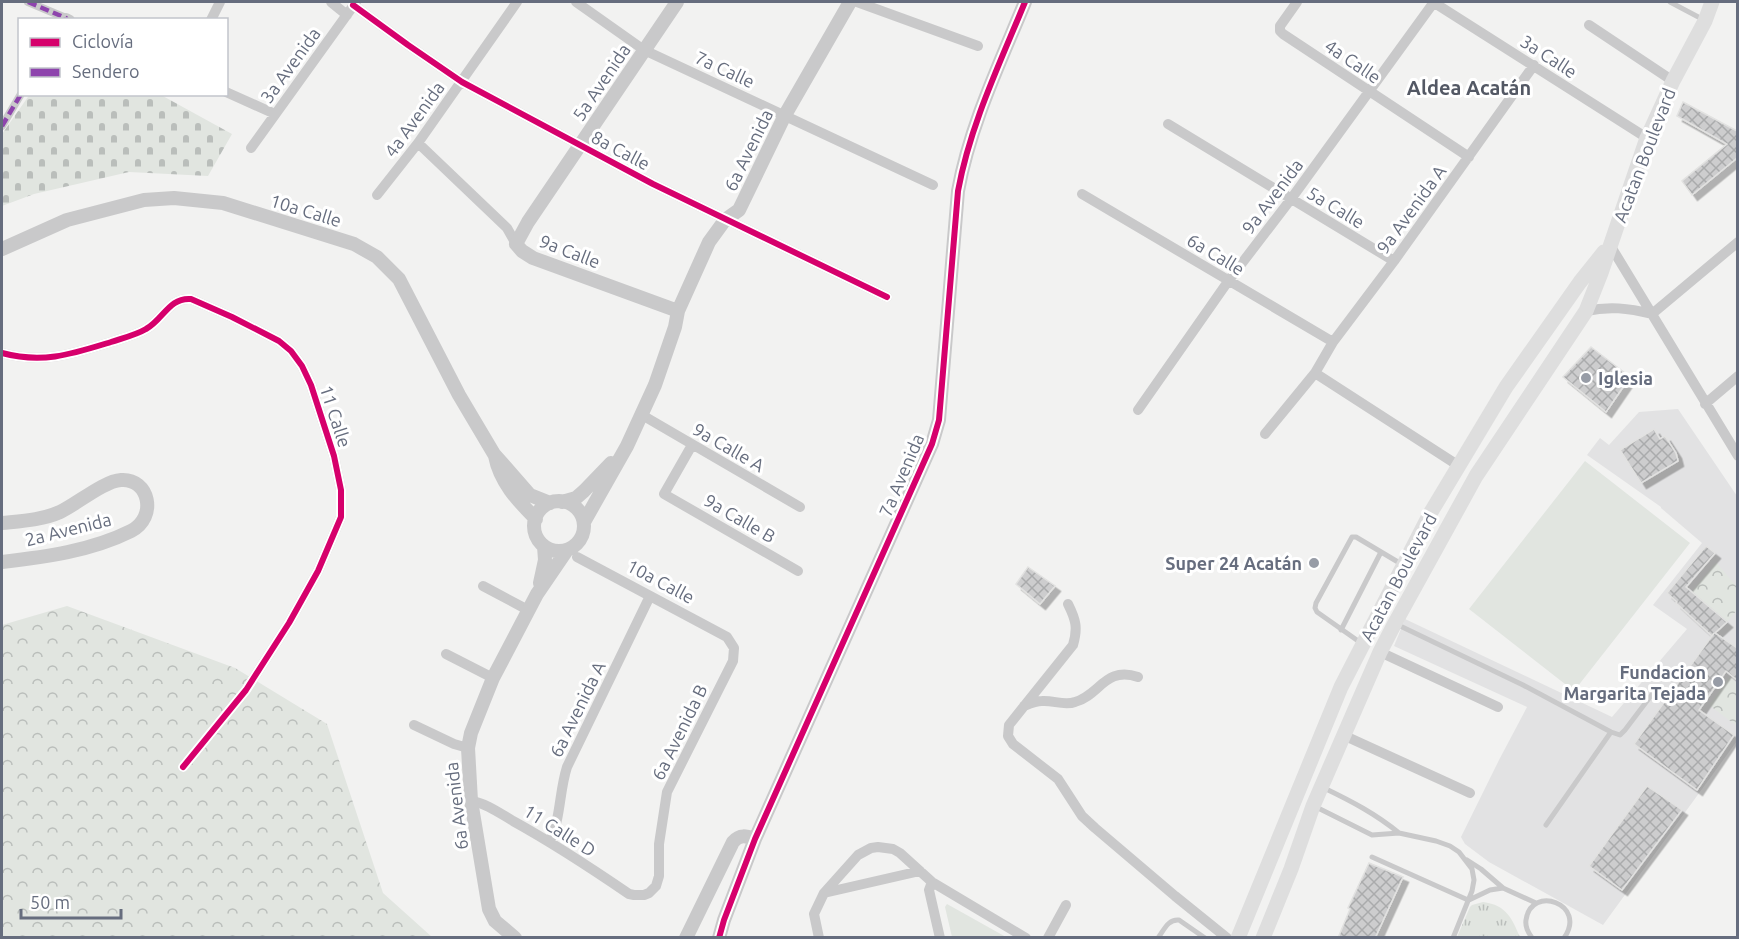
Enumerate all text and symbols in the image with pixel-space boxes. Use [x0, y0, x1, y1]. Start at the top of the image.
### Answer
legend [18, 18, 228, 96]
street label: 3a Avenida [256, 23, 324, 107]
street label: 3a Calle [1517, 30, 1581, 82]
text: Ciclovía [72, 31, 133, 51]
street label: 4a Calle [1321, 35, 1385, 87]
street label: 5a Avenida [568, 40, 634, 124]
street label: 7a Calle [692, 47, 758, 91]
text: Sendero [72, 61, 139, 81]
district label: Aldea Acatán [1407, 76, 1531, 99]
street label: 4a Avenida [380, 77, 448, 161]
street label: Acatan Boulevard [1609, 85, 1679, 225]
street label: 6a Avenida [720, 106, 776, 194]
street label: 8a Calle [588, 126, 654, 174]
street label: 9a Avenida [1237, 155, 1307, 237]
street label: 9a Avenida A [1372, 161, 1450, 257]
street label: 5a Calle [1304, 182, 1368, 232]
street label: 10a Calle [268, 190, 344, 230]
street label: 6a Calle [1184, 229, 1248, 279]
street label: 9a Calle [537, 230, 603, 272]
place label: Iglesia [1598, 368, 1653, 388]
marker: Iglesia [1579, 371, 1593, 385]
street label: 11 Calle [317, 382, 355, 450]
street label: 9a Calle A [690, 419, 768, 476]
street label: 7a Avenida [875, 431, 927, 519]
street label: 9a Calle B [701, 490, 779, 546]
street label: 2a Avenida [23, 509, 113, 549]
street label: Acatan Boulevard [1356, 510, 1440, 644]
place label: Super 24 Acatán [1165, 553, 1302, 573]
street label: 10a Calle [624, 555, 698, 607]
marker: Super 24 Acatán [1307, 556, 1321, 570]
street label: 6a Avenida A [545, 658, 609, 760]
place label: Fundacion Margarita Tejada [1563, 662, 1706, 703]
marker: Fundacion Margarita Tejada [1711, 675, 1725, 689]
street label: 6a Avenida B [647, 681, 711, 783]
street label: 6a Avenida [441, 761, 471, 851]
street label: 11 Calle D [520, 800, 600, 860]
scale bar [21, 882, 122, 920]
text: 50 m [30, 892, 70, 912]

